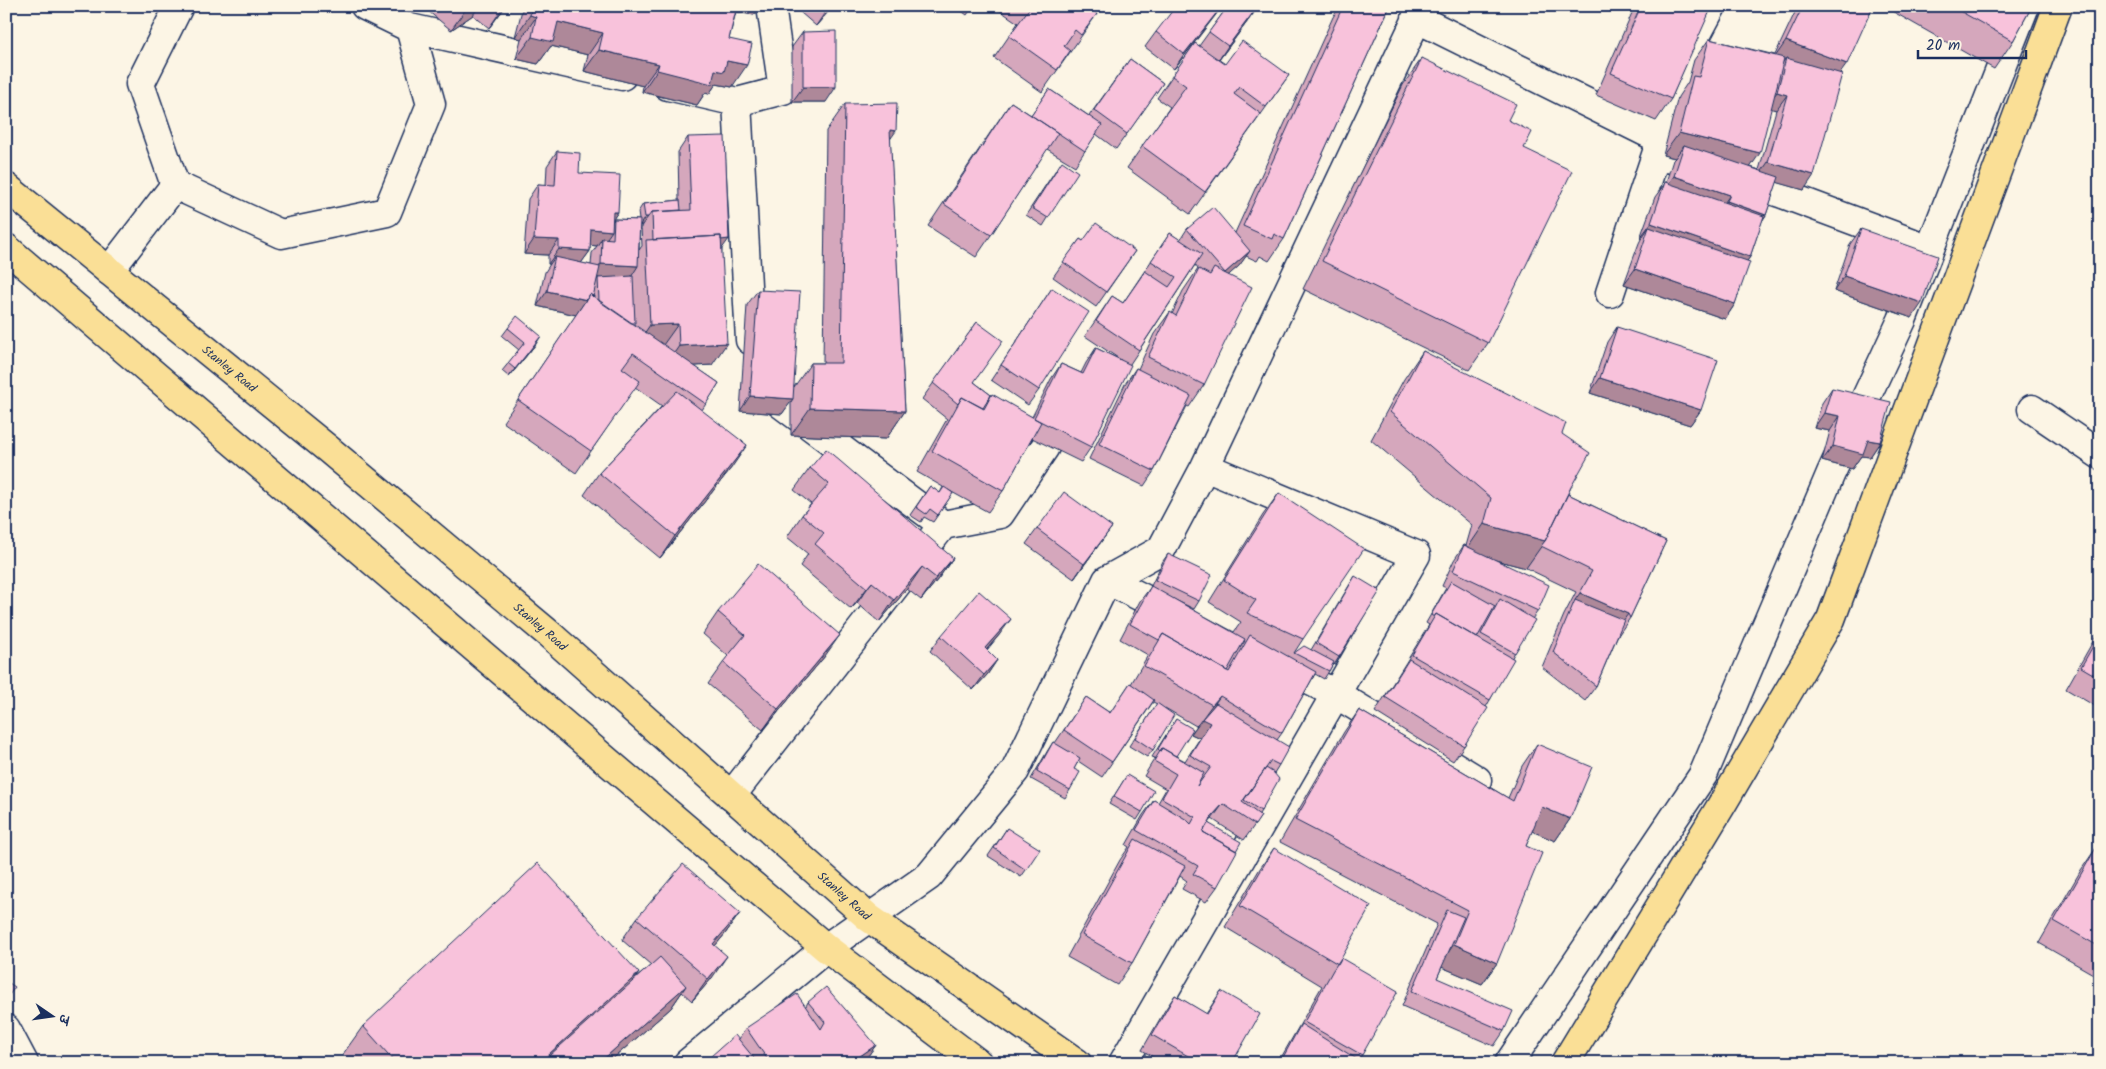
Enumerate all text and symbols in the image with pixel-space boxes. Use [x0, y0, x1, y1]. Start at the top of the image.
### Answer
scale bar [1918, 28, 2026, 60]
text: 20 m [1926, 34, 1960, 58]
street label: Stanley Road [197, 341, 261, 398]
street label: Stanley Road [509, 599, 572, 657]
street label: Stanley Road [813, 867, 876, 926]
north arrow [28, 992, 78, 1042]
text: उ [51, 1012, 75, 1029]

